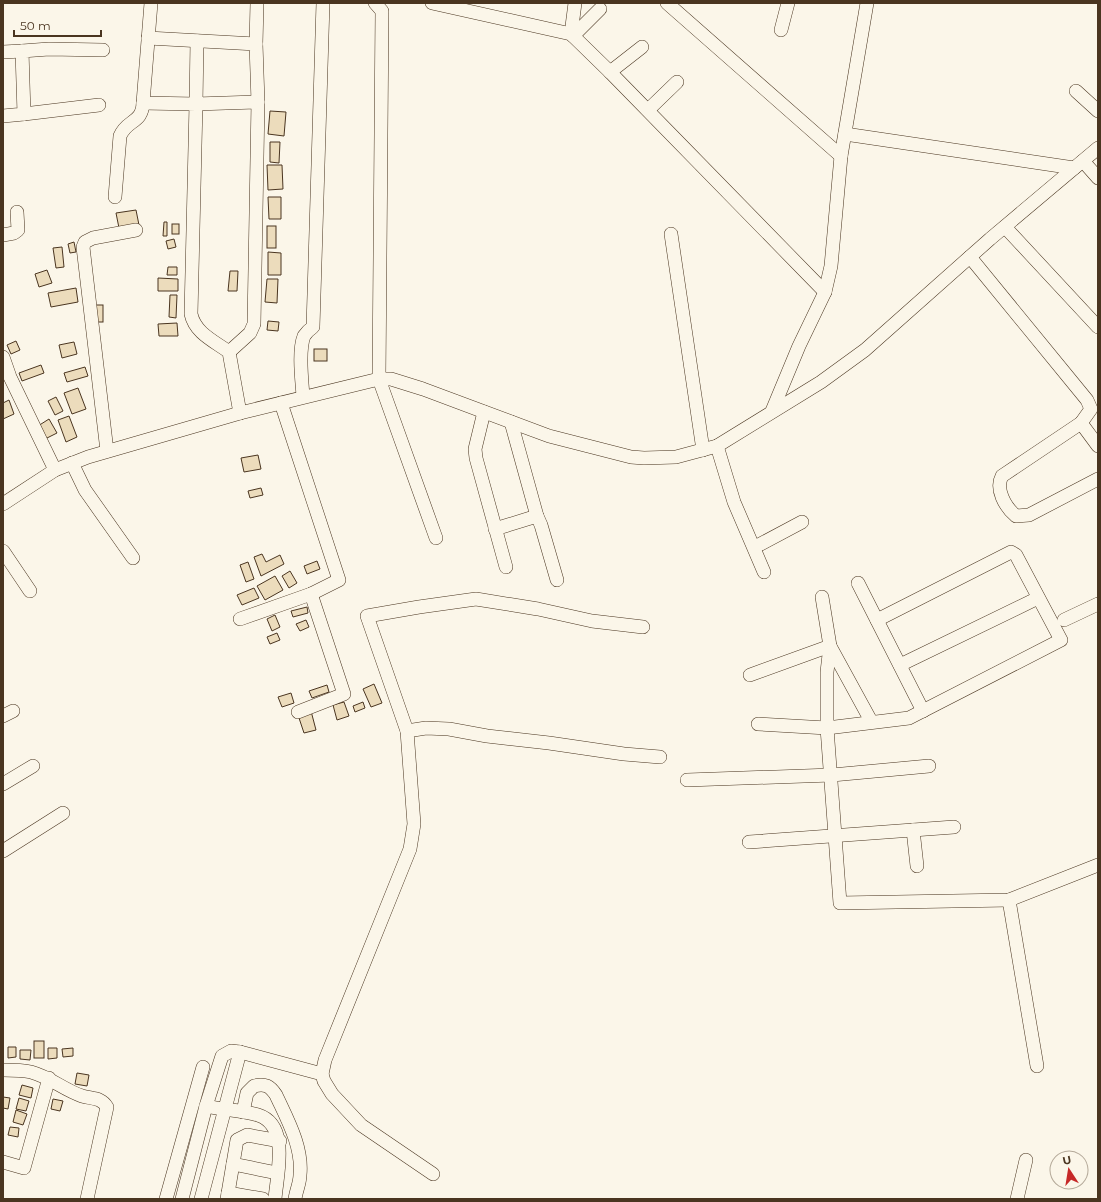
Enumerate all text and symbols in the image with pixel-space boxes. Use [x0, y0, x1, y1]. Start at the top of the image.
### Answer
scale bar [14, 12, 101, 38]
text: 50 m [20, 18, 51, 33]
north arrow [1049, 1150, 1089, 1190]
text: U [1061, 1152, 1073, 1168]

